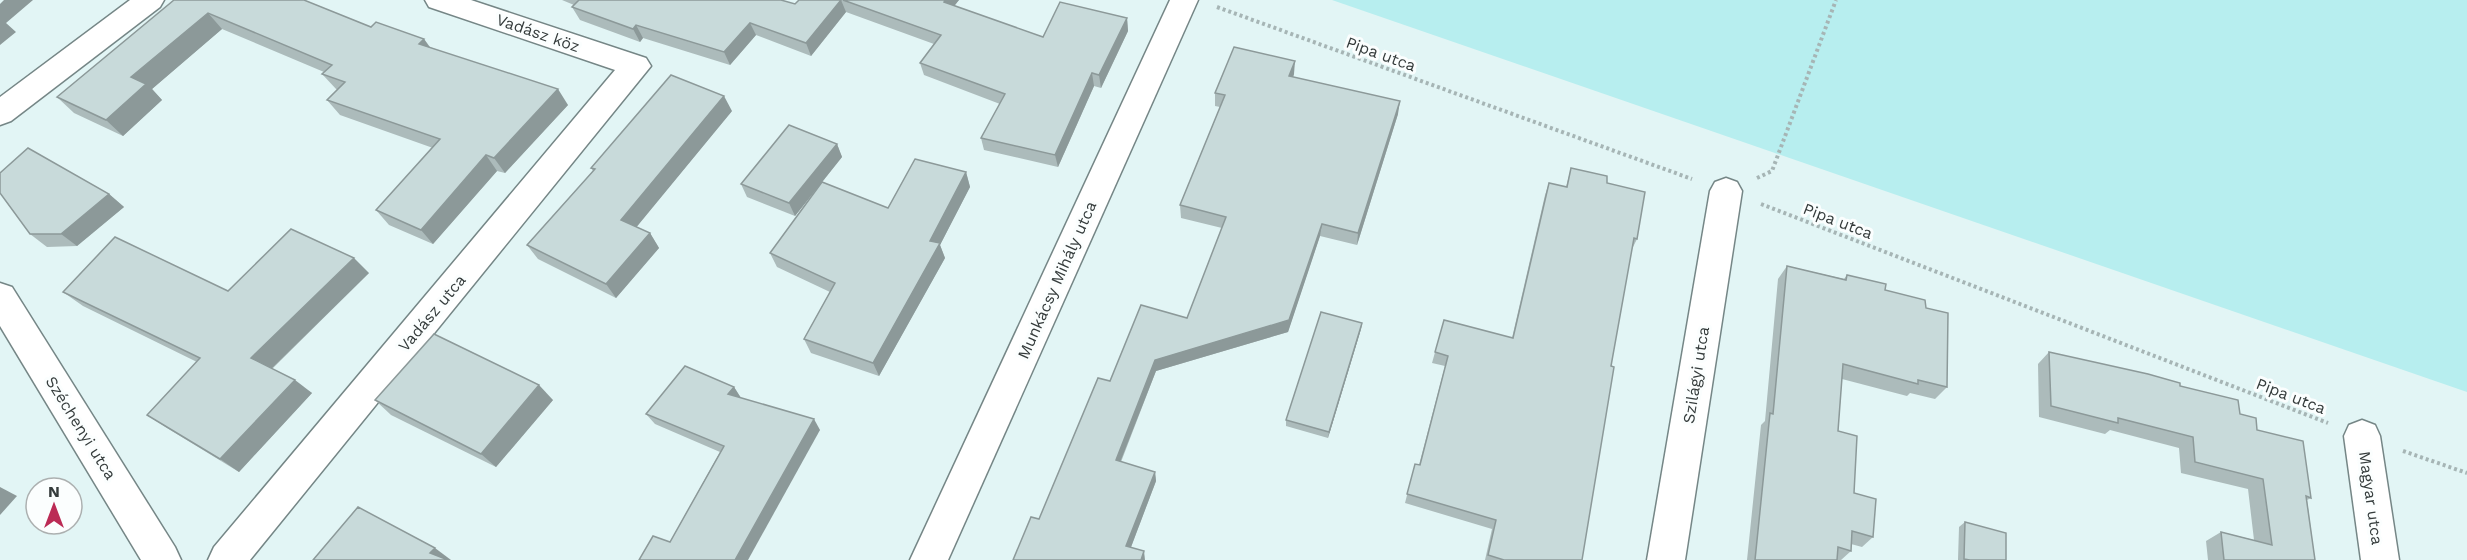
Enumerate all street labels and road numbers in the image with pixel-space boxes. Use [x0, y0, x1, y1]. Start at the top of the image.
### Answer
street label: Vadász köz [494, 10, 582, 56]
street label: Pipa utca [1344, 33, 1418, 75]
street label: Munkácsy Mihály utca [1014, 198, 1100, 362]
street label: Pipa utca [1801, 199, 1875, 243]
street label: Vadász utca [394, 271, 470, 355]
street label: Szilágyi utca [1679, 325, 1713, 425]
street label: Széchenyi utca [42, 373, 120, 483]
street label: Pipa utca [2254, 374, 2328, 418]
street label: Magyar utca [2355, 450, 2387, 546]

